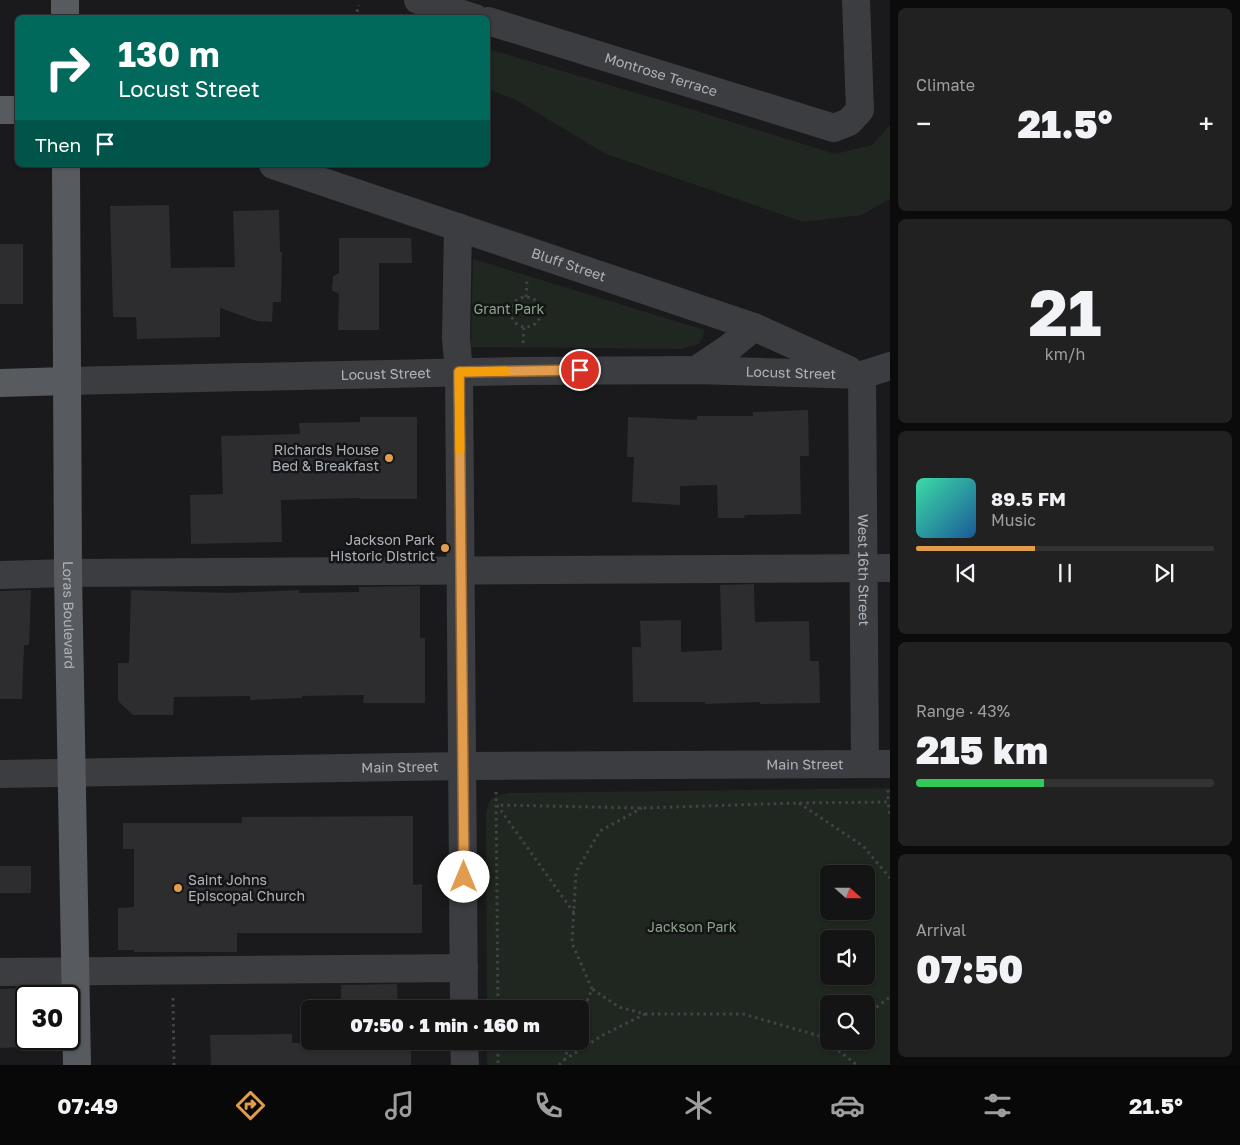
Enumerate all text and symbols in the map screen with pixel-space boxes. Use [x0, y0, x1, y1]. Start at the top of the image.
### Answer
text: 130 m [118, 33, 220, 75]
icon: right [35, 35, 100, 100]
street label: Montrose Terrace [602, 49, 720, 99]
text: Locust Street [118, 75, 260, 102]
text: Climate [916, 75, 975, 95]
text: 21.5° [1018, 101, 1112, 146]
text: − [916, 107, 931, 140]
text: + [1199, 107, 1214, 140]
icon: arrive [91, 130, 119, 158]
text: Then [35, 133, 81, 156]
street label: Bluff Street [529, 244, 608, 285]
text: 21 [1028, 272, 1102, 350]
park label: Grant Park [474, 300, 545, 317]
text: km/h [1045, 344, 1085, 364]
pin [559, 349, 601, 391]
icon: arrive [566, 356, 594, 384]
street label: Locust Street [745, 363, 836, 382]
street label: Locust Street [341, 364, 431, 383]
place label: Richards House Bed & Breakfast [272, 441, 379, 474]
marker: Richards House Bed & Breakfast [383, 452, 395, 464]
text: 89.5 FM [991, 487, 1066, 510]
text: Music [991, 510, 1036, 530]
street label: West 16th Street [855, 514, 873, 626]
place label: Jackson Park Historic District [330, 531, 435, 564]
marker: Jackson Park Historic District [439, 542, 451, 554]
icon: previous [952, 559, 980, 587]
icon: pause [1051, 559, 1079, 587]
icon: next [1150, 559, 1178, 587]
street label: Loras Boulevard [60, 561, 79, 669]
text: Range · 43% [916, 701, 1010, 721]
text: 215 km [916, 727, 1048, 772]
street label: Main Street [766, 755, 844, 773]
street label: Main Street [361, 757, 439, 776]
position arrow [437, 850, 489, 902]
north arrow [820, 865, 875, 920]
map controls [820, 865, 875, 1050]
place label: Saint Johns Episcopal Church [188, 871, 305, 904]
marker: Saint Johns Episcopal Church [172, 882, 184, 894]
park label: Jackson Park [647, 918, 737, 935]
text: Arrival [916, 920, 966, 940]
button: sound [820, 930, 875, 985]
text: 07:50 [916, 946, 1023, 991]
speed limit sign: 30 [15, 985, 80, 1050]
button: search [820, 995, 875, 1050]
text: 07:50 · 1 min · 160 m [350, 1013, 540, 1036]
icon: directions [233, 1088, 268, 1123]
icon: music [382, 1088, 417, 1123]
icon: phone [531, 1088, 566, 1123]
icon: climate [681, 1088, 716, 1123]
icon: car [830, 1088, 865, 1123]
icon: filters [980, 1088, 1015, 1123]
text: 07:49 [57, 1092, 118, 1119]
text: 21.5° [1129, 1092, 1183, 1119]

